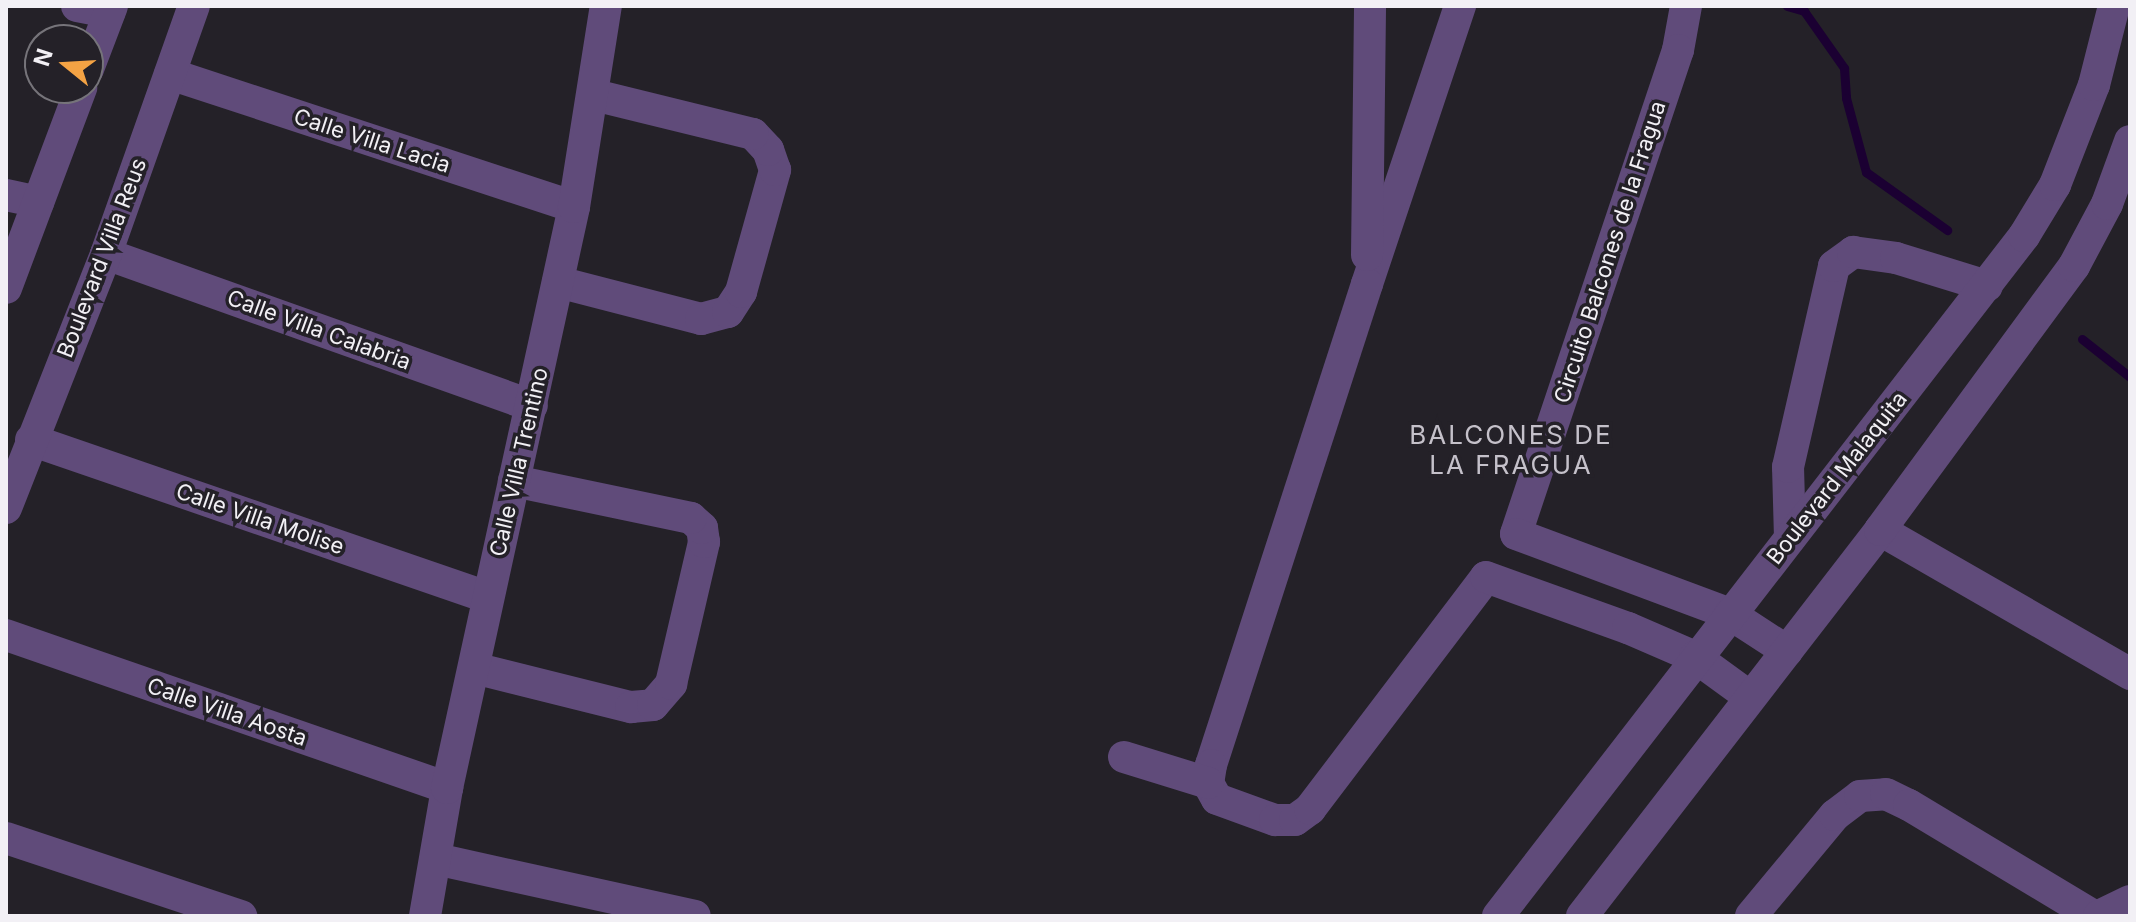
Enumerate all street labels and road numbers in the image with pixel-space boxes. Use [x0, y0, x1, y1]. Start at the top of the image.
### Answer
street label: Circuito Balcones de la Fragua [1549, 98, 1671, 406]
street label: Calle Villa Lacia [290, 103, 454, 179]
street label: Boulevard Villa Reus [52, 155, 152, 361]
street label: Calle Villa Calabria [223, 284, 415, 376]
street label: Calle Villa Trentino [484, 365, 554, 559]
street label: Boulevard Malaquita [1761, 386, 1913, 570]
street label: Calle Villa Molise [173, 478, 347, 560]
street label: Calle Villa Aosta [144, 672, 310, 752]

